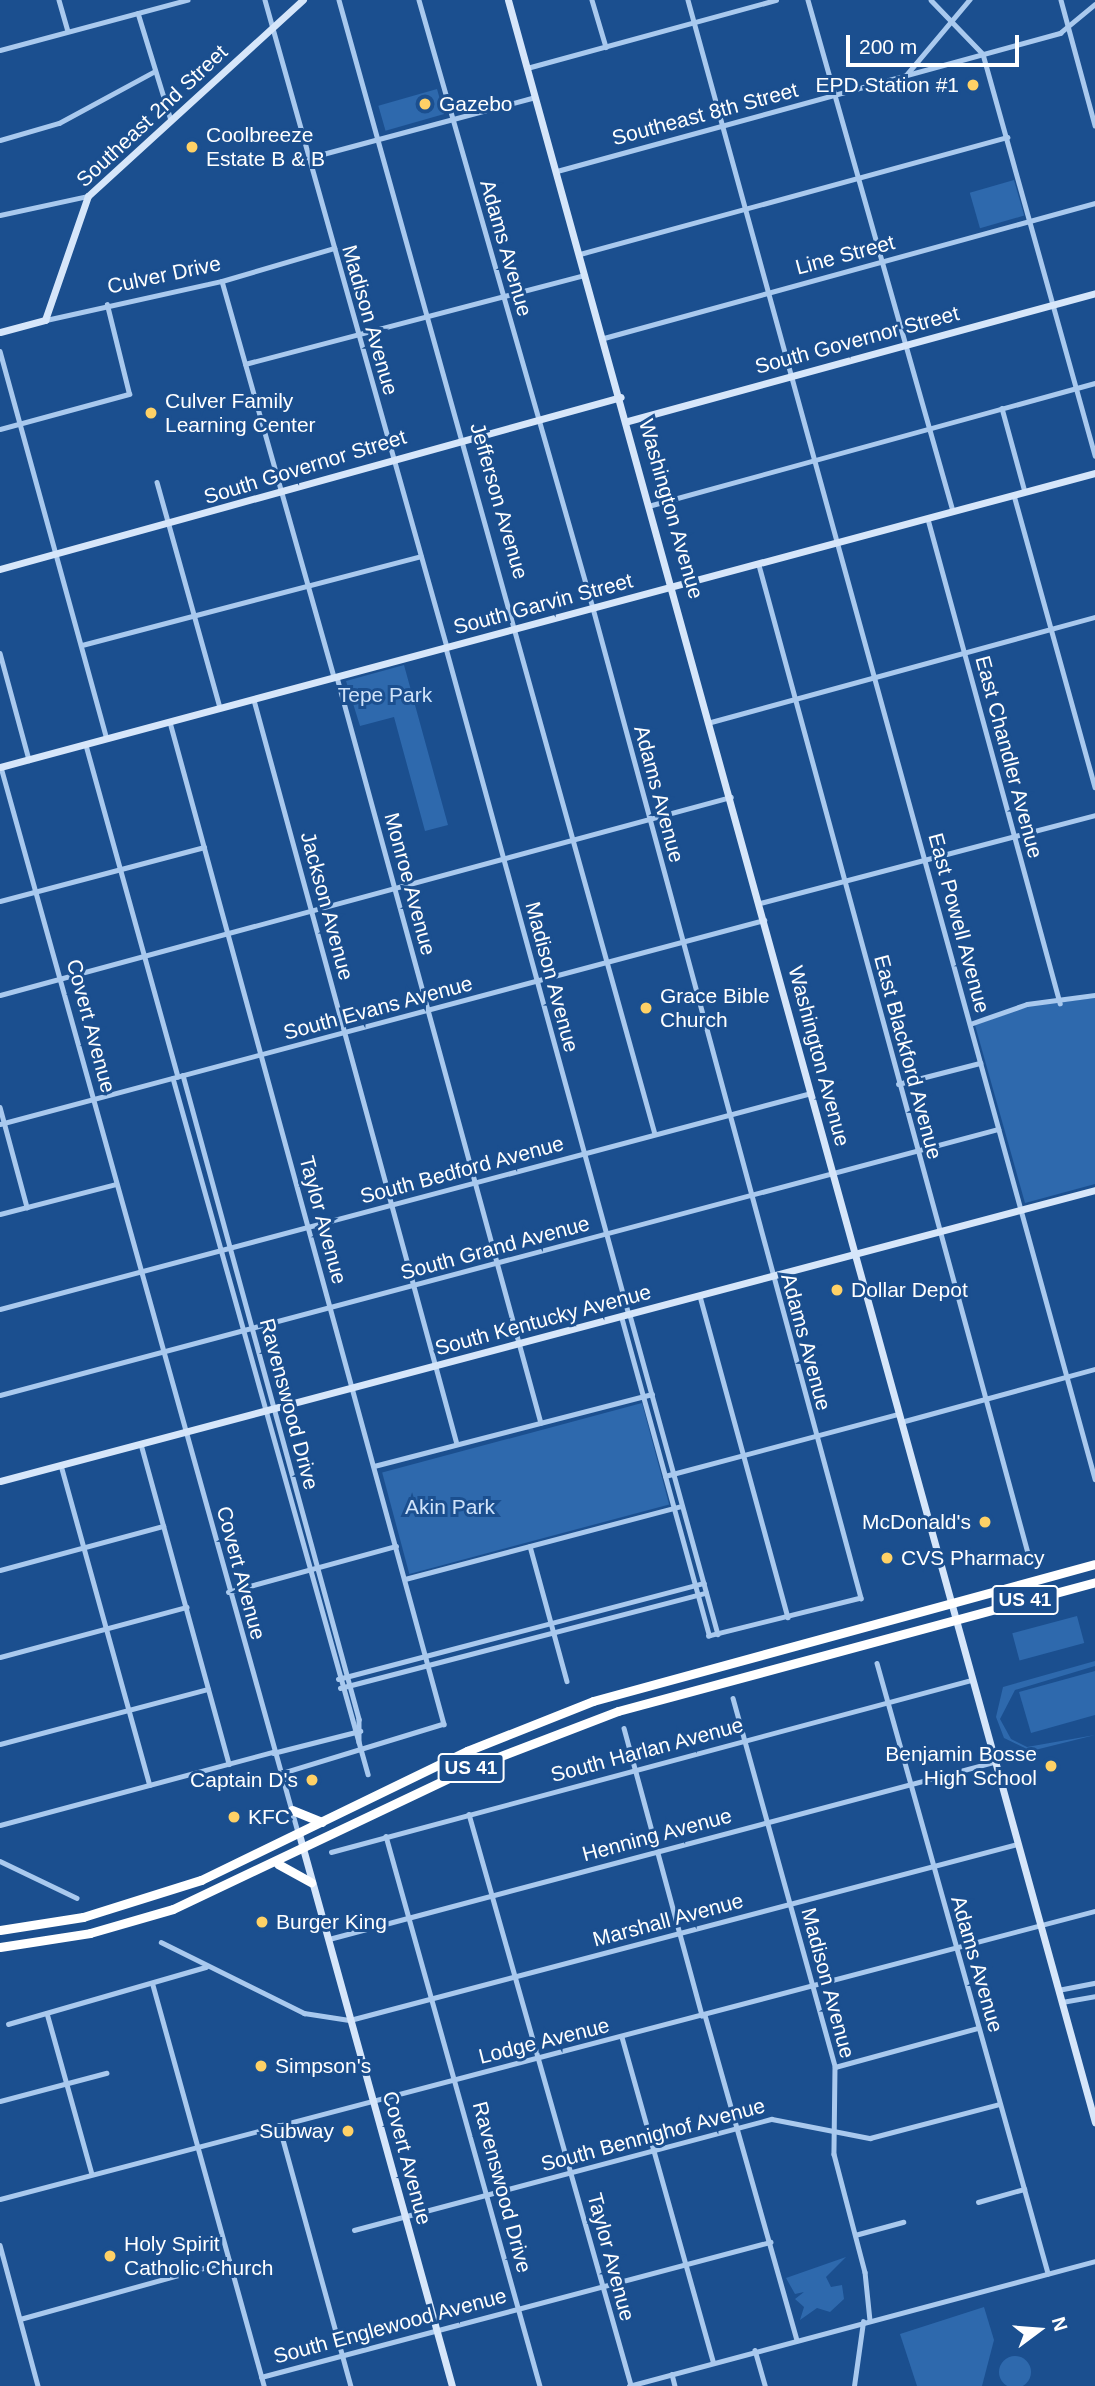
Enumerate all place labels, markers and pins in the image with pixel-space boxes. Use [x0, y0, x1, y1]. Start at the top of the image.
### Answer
place label: EPD Station #1 [815, 72, 959, 98]
marker: EPD Station #1 [965, 77, 981, 93]
place label: Gazebo [439, 91, 513, 117]
marker: Gazebo [417, 96, 433, 112]
place label: Coolbreeze Estate B & B [206, 122, 325, 172]
marker: Coolbreeze Estate B & B [184, 139, 200, 155]
place label: Culver Family Learning Center [165, 388, 316, 438]
marker: Culver Family Learning Center [143, 405, 159, 421]
place label: Grace Bible Church [660, 983, 770, 1033]
marker: Grace Bible Church [638, 1000, 654, 1016]
place label: Dollar Depot [851, 1277, 968, 1303]
marker: Dollar Depot [829, 1282, 845, 1298]
place label: McDonald's [862, 1509, 971, 1535]
marker: McDonald's [977, 1514, 993, 1530]
place label: CVS Pharmacy [901, 1545, 1045, 1571]
marker: CVS Pharmacy [879, 1550, 895, 1566]
place label: Benjamin Bosse High School [885, 1741, 1037, 1791]
marker: Benjamin Bosse High School [1043, 1758, 1059, 1774]
place label: Captain D's [190, 1767, 298, 1793]
marker: Captain D's [304, 1772, 320, 1788]
place label: KFC [248, 1804, 290, 1830]
marker: KFC [226, 1809, 242, 1825]
place label: Burger King [276, 1909, 387, 1935]
marker: Burger King [254, 1914, 270, 1930]
place label: Simpson's [275, 2053, 371, 2079]
marker: Simpson's [253, 2058, 269, 2074]
place label: Subway [259, 2118, 334, 2144]
marker: Subway [340, 2123, 356, 2139]
place label: Holy Spirit Catholic Church [124, 2231, 273, 2281]
marker: Holy Spirit Catholic Church [102, 2248, 118, 2264]

